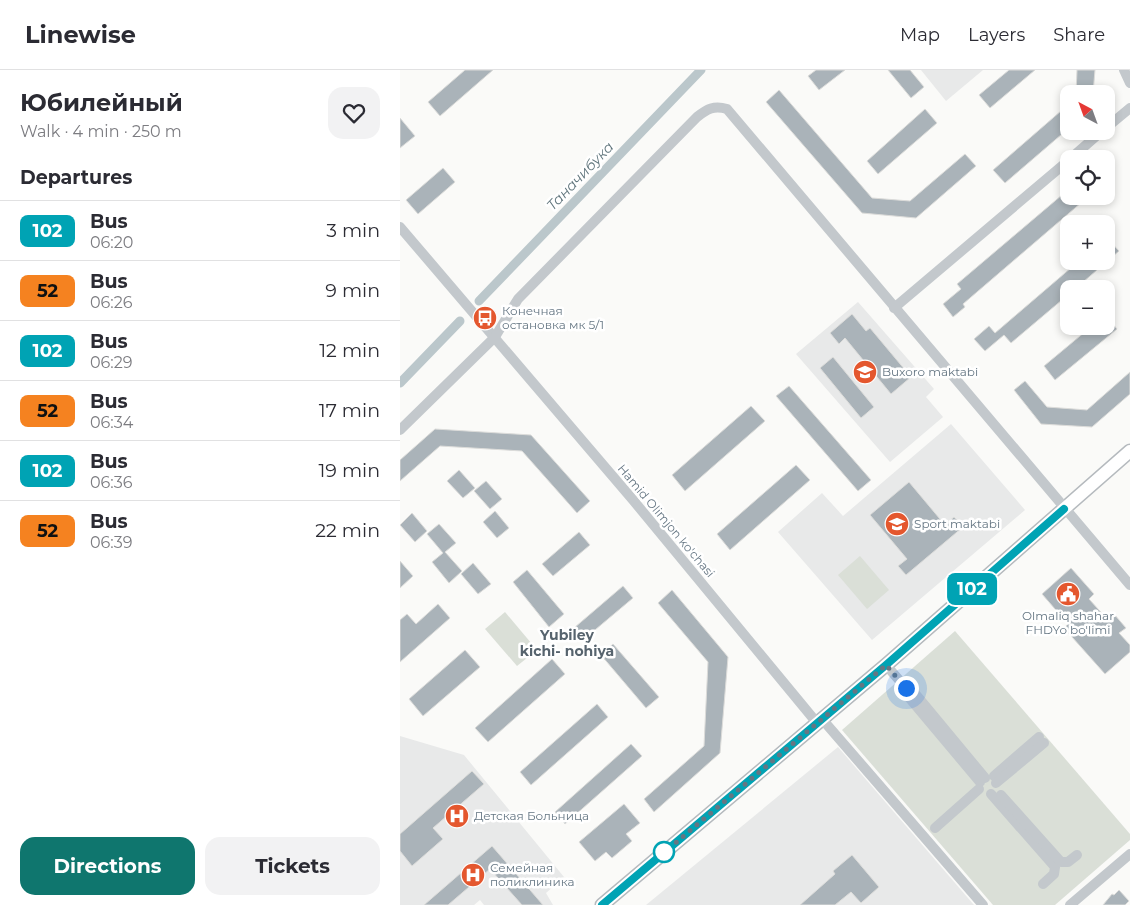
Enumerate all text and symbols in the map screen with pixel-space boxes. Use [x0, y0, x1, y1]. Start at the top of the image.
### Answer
text: Linewise [25, 20, 136, 49]
text: Map [900, 24, 940, 46]
text: Layers [968, 24, 1025, 46]
text: Share [1053, 24, 1105, 46]
north arrow [1060, 85, 1115, 140]
map controls [1060, 85, 1115, 335]
button: heart [328, 87, 380, 139]
text: Юбилейный [20, 88, 183, 117]
text: Walk · 4 min · 250 m [20, 122, 182, 141]
water label: Таначибука [543, 138, 617, 214]
button: locate [1060, 150, 1115, 205]
text: Departures [20, 166, 132, 189]
text: Bus [90, 210, 128, 233]
button: + [1060, 215, 1115, 270]
text: 3 min [326, 219, 380, 242]
text: 102 [33, 220, 62, 242]
text: 06:20 [90, 233, 133, 252]
text: Bus [90, 270, 128, 293]
text: 9 min [325, 279, 380, 302]
text: 52 [37, 280, 58, 302]
button: − [1060, 280, 1115, 335]
text: 06:26 [90, 293, 133, 312]
place label: Конечная остановка мк 5/1 [502, 303, 604, 332]
bus stop icon: Конечная остановка мк 5/1 [472, 305, 498, 331]
text: Bus [90, 330, 128, 353]
text: 12 min [319, 339, 380, 362]
text: 102 [33, 340, 62, 362]
text: 06:29 [90, 353, 133, 372]
school or university icon: Buxoro maktabi [852, 359, 878, 385]
place label: Buxoro maktabi [882, 364, 978, 379]
text: Bus [90, 390, 128, 413]
text: 17 min [319, 399, 380, 422]
text: 52 [37, 400, 58, 422]
text: 06:34 [90, 413, 133, 432]
text: Bus [90, 450, 128, 473]
text: 19 min [318, 459, 380, 482]
text: 102 [33, 460, 62, 482]
street label: Hamid Olimjon ko'chasi [615, 461, 718, 580]
text: 06:36 [90, 473, 133, 492]
text: Bus [90, 510, 128, 533]
school or university icon: Sport maktabi [884, 511, 910, 537]
place label: Sport maktabi [914, 516, 1000, 531]
text: 22 min [315, 519, 380, 542]
text: 52 [37, 520, 58, 542]
text: 06:39 [90, 533, 133, 552]
line badge: 102 [943, 573, 1001, 605]
text: 102 [957, 578, 987, 600]
public building icon: Olmaliq shahar FHDYo bo'limi [1055, 581, 1081, 607]
place label: Olmaliq shahar FHDYo bo'limi [1022, 608, 1114, 637]
district label: Yubiley kichi- nohiya [520, 626, 614, 660]
your location [894, 676, 919, 701]
hospital icon: Детская Больница [444, 803, 470, 829]
place label: Детская Больница [474, 808, 589, 823]
button: Directions [20, 837, 195, 895]
button: Tickets [205, 837, 380, 895]
unlabelled marker [653, 841, 675, 863]
place label: Семейная поликлиника [490, 860, 575, 889]
hospital icon: Семейная поликлиника [460, 862, 486, 888]

